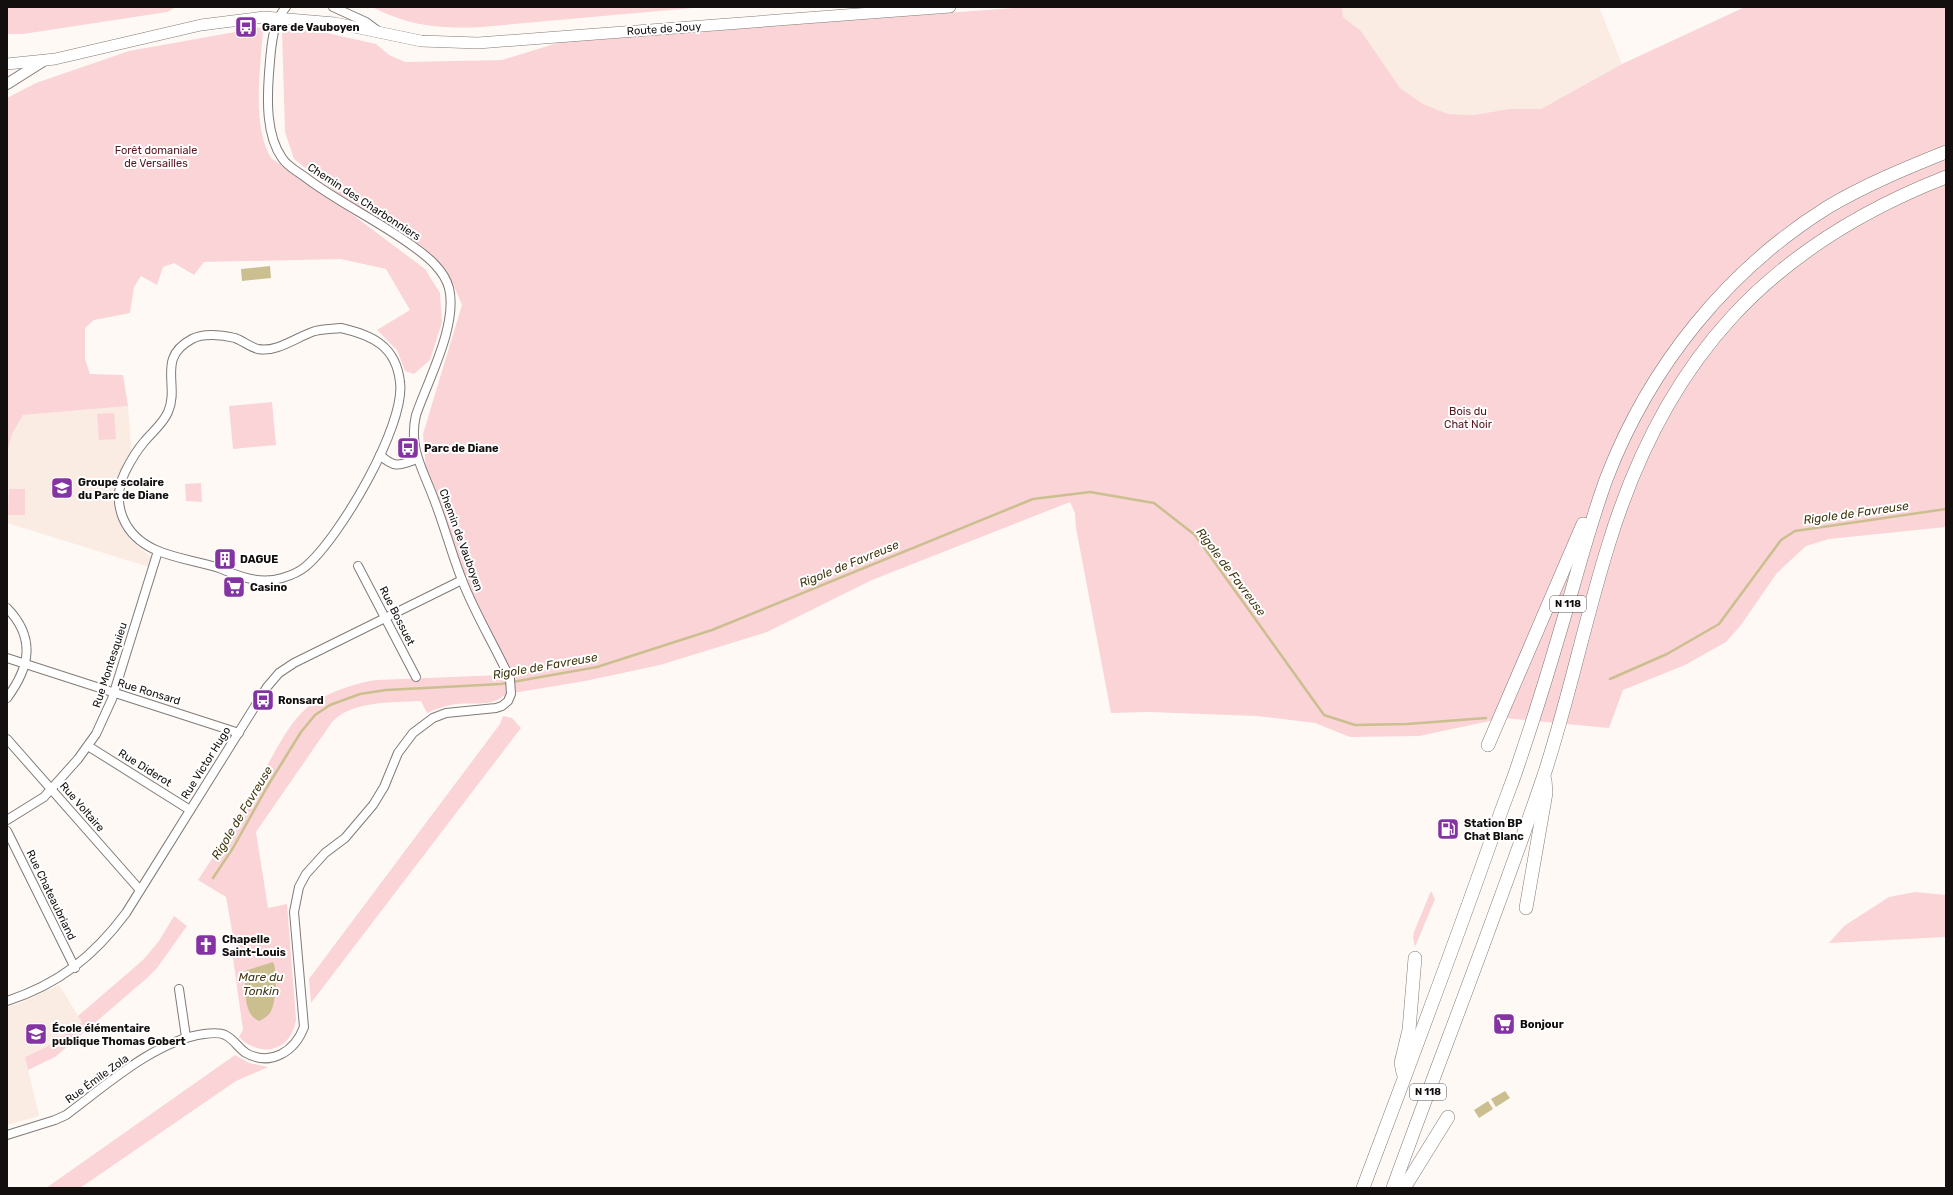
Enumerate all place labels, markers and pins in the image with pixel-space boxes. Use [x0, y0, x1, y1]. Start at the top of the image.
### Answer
bus stop icon: Gare de Vauboyen [233, 14, 259, 40]
place label: Gare de Vauboyen [262, 21, 360, 34]
bus stop icon: Parc de Diane [395, 435, 421, 461]
place label: Parc de Diane [424, 442, 499, 455]
school or university icon: Groupe scolaire du Parc de Diane [49, 475, 75, 501]
place label: Groupe scolaire du Parc de Diane [78, 476, 169, 502]
building icon: DAGUE [212, 546, 238, 572]
place label: DAGUE [240, 553, 278, 566]
supermarket icon: Casino [221, 574, 247, 600]
place label: Casino [250, 581, 288, 594]
bus stop icon: Ronsard [250, 687, 276, 713]
place label: Ronsard [278, 694, 324, 707]
fuel station icon: Station BP Chat Blanc [1435, 816, 1461, 842]
place label: Station BP Chat Blanc [1464, 817, 1524, 843]
church icon: Chapelle Saint-Louis [193, 932, 219, 958]
place label: Chapelle Saint-Louis [222, 933, 286, 959]
supermarket icon: Bonjour [1491, 1011, 1517, 1037]
place label: Bonjour [1520, 1018, 1564, 1031]
school or university icon: École élémentaire publique Thomas Gobert [23, 1021, 49, 1047]
place label: École élémentaire publique Thomas Gobert [52, 1022, 186, 1048]

